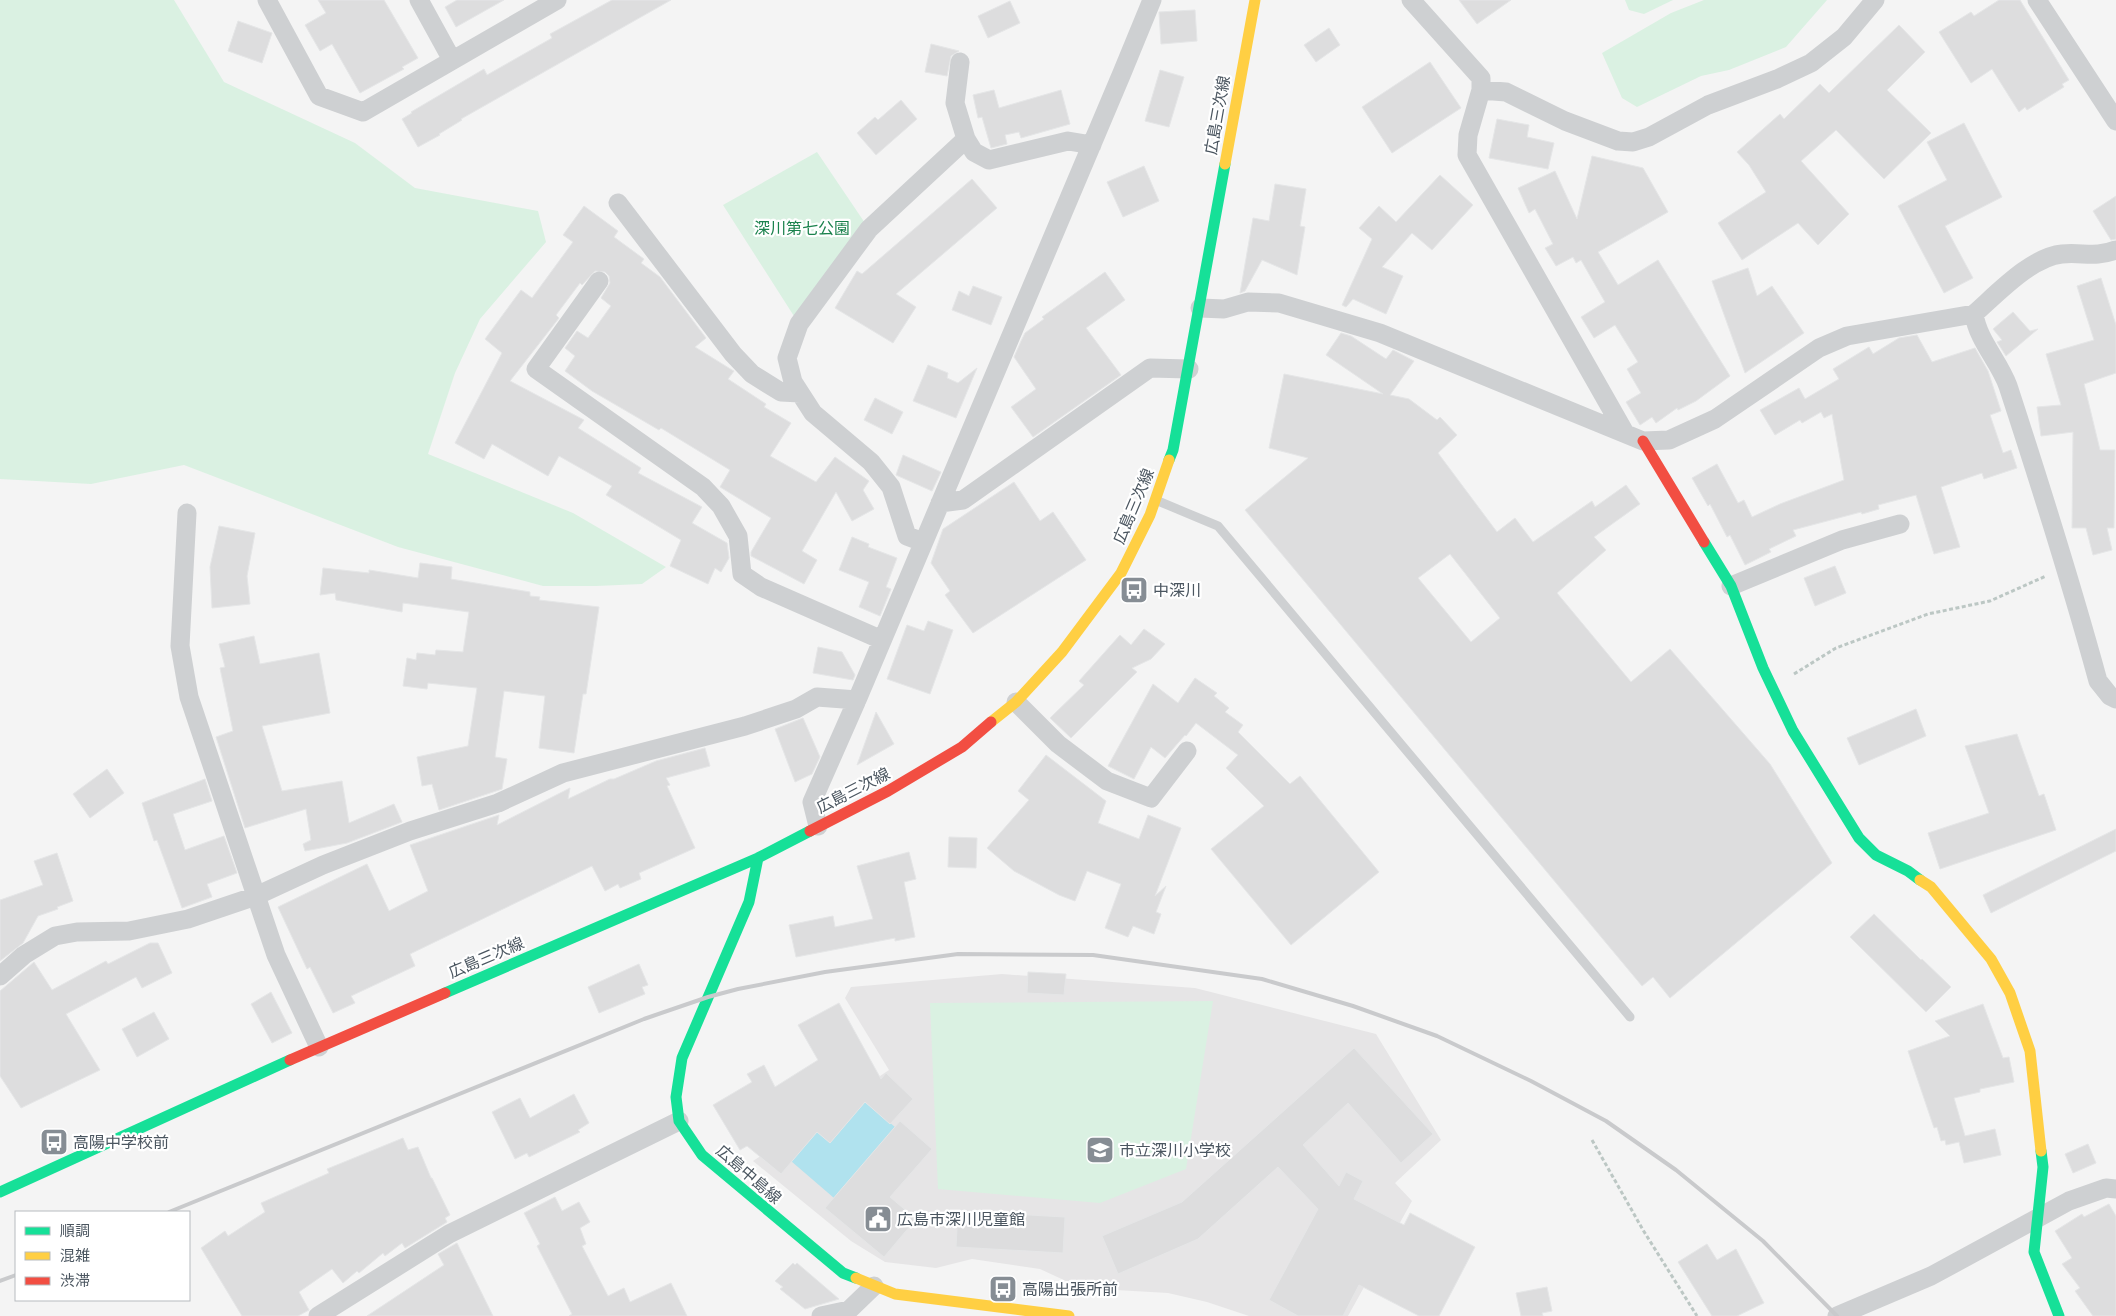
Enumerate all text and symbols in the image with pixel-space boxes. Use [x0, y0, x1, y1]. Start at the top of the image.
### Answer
street label: 広島三次線 [1202, 74, 1235, 156]
park label: 深川第七公園 [754, 220, 850, 239]
street label: 広島三次線 [1110, 466, 1159, 547]
bus stop icon: 中深川 [1119, 575, 1149, 605]
place label: 中深川 [1153, 582, 1201, 601]
street label: 広島三次線 [814, 765, 894, 818]
street label: 広島三次線 [446, 934, 527, 983]
bus stop icon: 高陽中学校前 [39, 1127, 69, 1157]
place label: 高陽中学校前 [73, 1134, 169, 1153]
school or university icon: 市立深川小学校 [1085, 1135, 1115, 1165]
street label: 広島中島線 [712, 1142, 784, 1209]
place label: 市立深川小学校 [1119, 1142, 1231, 1161]
public building icon: 広島市深川児童館 [863, 1204, 893, 1234]
legend [15, 1211, 190, 1301]
place label: 広島市深川児童館 [897, 1211, 1025, 1230]
text: 順調 [60, 1222, 90, 1241]
text: 混雑 [60, 1247, 90, 1266]
text: 渋滞 [60, 1272, 90, 1291]
bus stop icon: 高陽出張所前 [988, 1274, 1018, 1304]
place label: 高陽出張所前 [1022, 1281, 1118, 1300]

